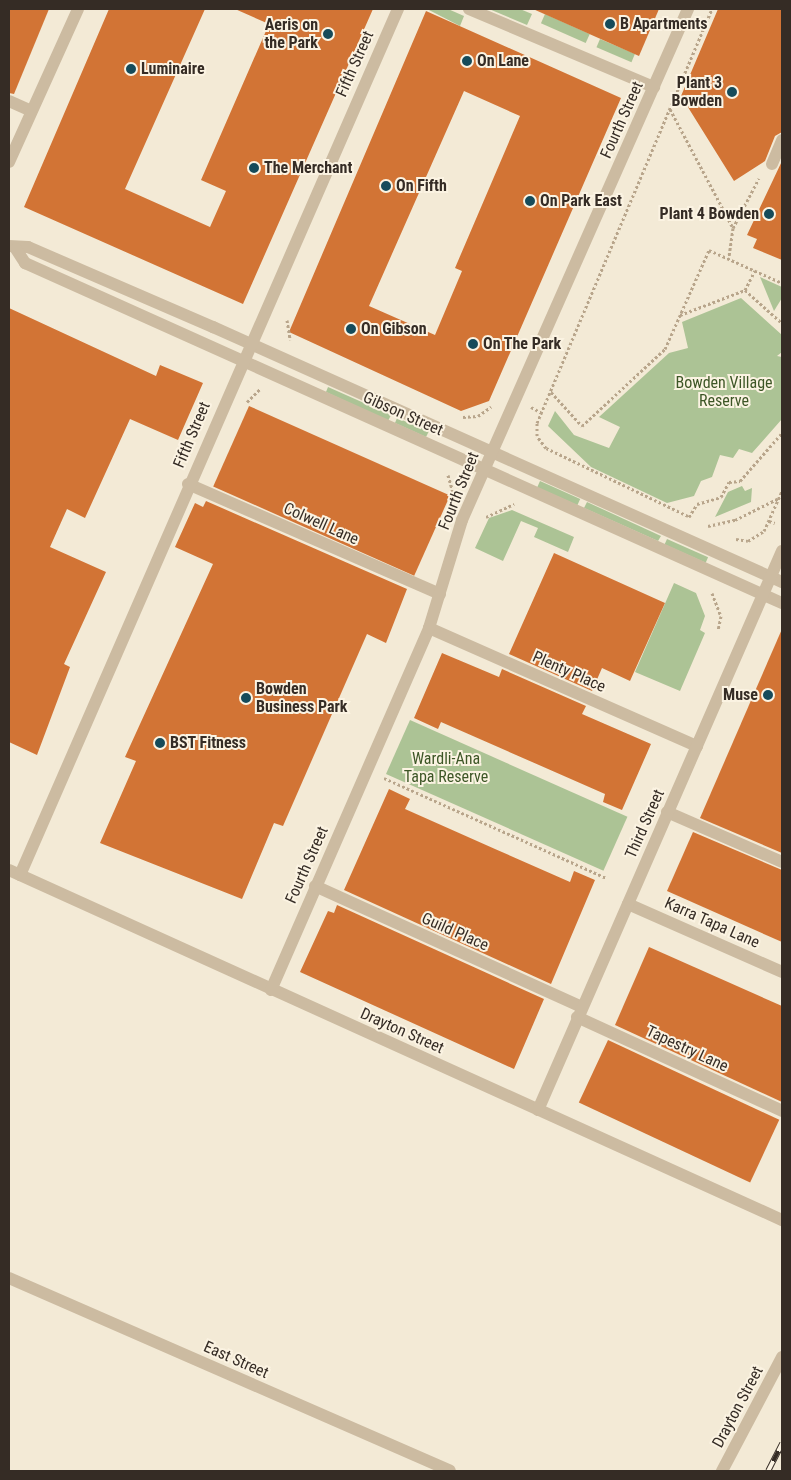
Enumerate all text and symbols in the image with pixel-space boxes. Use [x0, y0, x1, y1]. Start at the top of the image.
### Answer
place label: B Apartments [620, 14, 707, 34]
place label: Aeris on the Park [264, 15, 318, 53]
marker: B Apartments [604, 18, 616, 30]
marker: Aeris on the Park [322, 28, 334, 40]
street label: Fifth Street [332, 28, 378, 100]
place label: On Lane [477, 51, 529, 71]
marker: On Lane [461, 55, 473, 67]
place label: Luminaire [141, 59, 205, 79]
marker: Luminaire [125, 63, 137, 75]
place label: Plant 3 Bowden [671, 73, 722, 111]
street label: Fourth Street [597, 79, 647, 161]
marker: Plant 3 Bowden [726, 86, 738, 98]
place label: The Merchant [264, 158, 352, 178]
marker: The Merchant [248, 162, 260, 174]
place label: On Fifth [396, 176, 447, 196]
marker: On Fifth [380, 180, 392, 192]
place label: On Park East [540, 191, 622, 211]
marker: On Park East [524, 195, 536, 207]
place label: Plant 4 Bowden [660, 204, 759, 224]
marker: Plant 4 Bowden [763, 208, 775, 220]
place label: On Gibson [361, 319, 427, 339]
marker: On Gibson [345, 323, 357, 335]
place label: On The Park [483, 334, 562, 354]
marker: On The Park [467, 338, 479, 350]
park label: Bowden Village Reserve [675, 373, 773, 411]
street label: Gibson Street [360, 388, 446, 440]
street label: Fifth Street [169, 399, 215, 471]
street label: Fourth Street [435, 449, 483, 533]
street label: Colwell Lane [280, 499, 362, 549]
street label: Plenty Place [529, 647, 609, 697]
place label: Bowden Business Park [256, 679, 347, 717]
place label: Muse [723, 685, 758, 705]
marker: Muse [762, 689, 774, 701]
marker: Bowden Business Park [240, 692, 252, 704]
place label: BST Fitness [170, 733, 247, 753]
marker: BST Fitness [154, 737, 166, 749]
park label: Wardli-Ana Tapa Reserve [404, 749, 488, 787]
street label: Third Street [621, 786, 669, 862]
street label: Fourth Street [282, 824, 332, 906]
street label: Karra Tapa Lane [661, 893, 763, 953]
street label: Guild Place [419, 909, 491, 955]
street label: Drayton Street [357, 1004, 447, 1058]
street label: Tapestry Lane [643, 1022, 731, 1076]
street label: East Street [201, 1337, 271, 1383]
street label: Drayton Street [709, 1363, 767, 1451]

